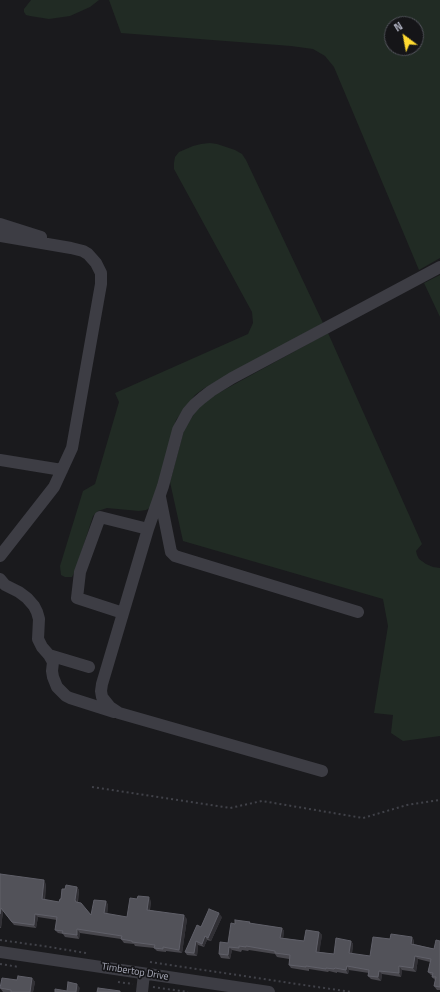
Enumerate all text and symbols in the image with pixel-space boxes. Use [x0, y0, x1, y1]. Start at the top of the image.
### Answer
north arrow [384, 16, 424, 56]
text: N [391, 18, 406, 35]
street label: Timbertop Drive [101, 961, 169, 983]

